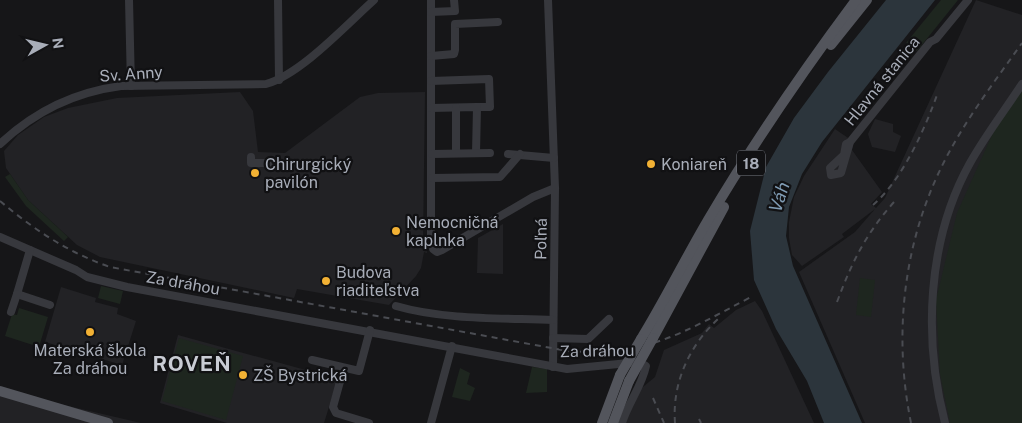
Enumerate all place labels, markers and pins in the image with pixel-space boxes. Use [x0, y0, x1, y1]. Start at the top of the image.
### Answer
place label: Chirurgický pavilón [265, 155, 352, 192]
place label: Koniareň [661, 155, 727, 174]
marker: Koniareň [645, 158, 657, 170]
marker: Chirurgický pavilón [249, 167, 261, 179]
place label: Nemocničná kaplnka [406, 213, 498, 250]
marker: Nemocničná kaplnka [390, 225, 402, 237]
place label: Budova riaditeľstva [336, 263, 419, 300]
marker: Budova riaditeľstva [320, 275, 332, 287]
marker: Materská škola Za dráhou [84, 326, 96, 338]
place label: Materská škola Za dráhou [34, 341, 146, 378]
place label: ZŠ Bystrická [253, 365, 347, 385]
marker: ZŠ Bystrická [237, 369, 249, 381]

